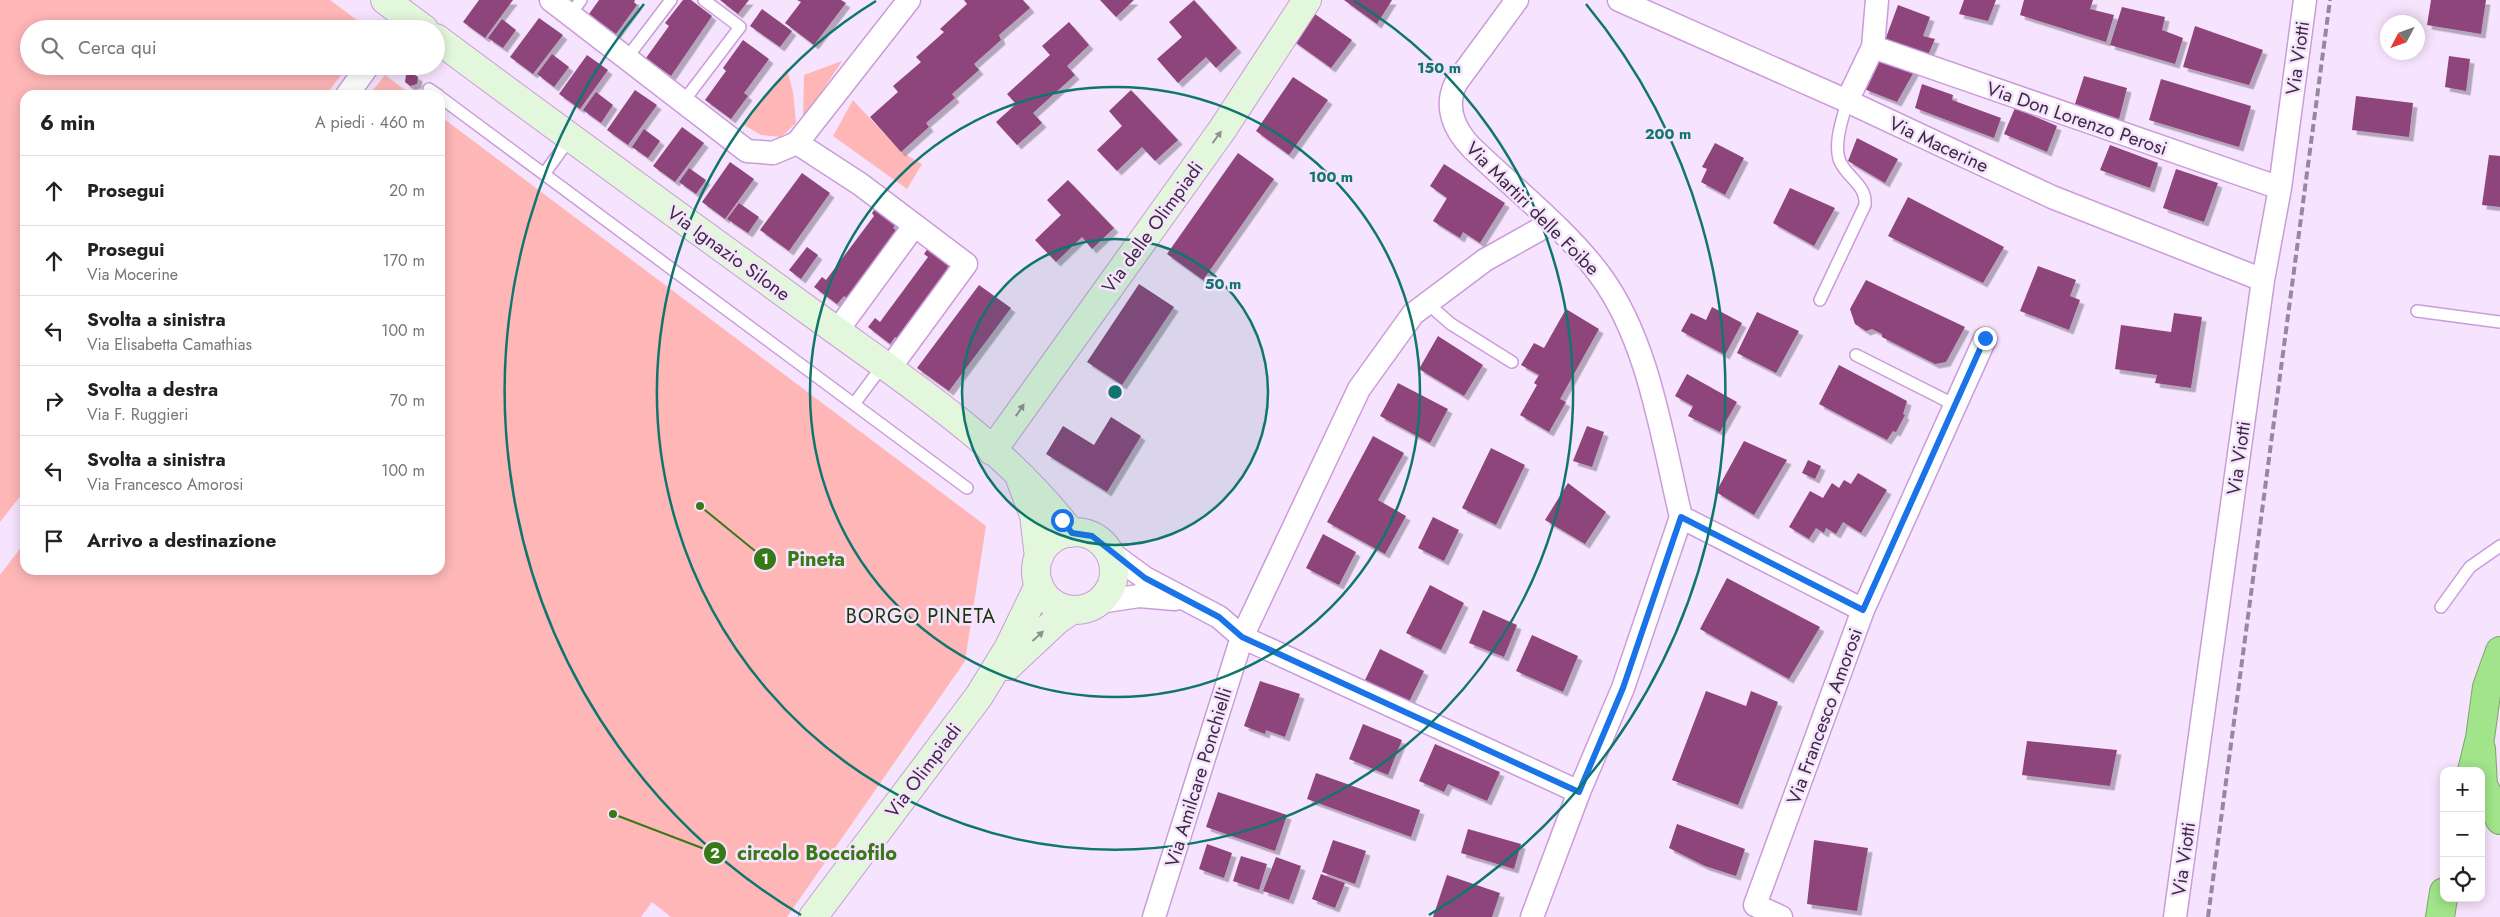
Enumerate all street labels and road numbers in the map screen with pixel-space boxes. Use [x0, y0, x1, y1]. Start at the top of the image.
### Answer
street label: Via Viotti [2279, 19, 2316, 97]
street label: Via Don Lorenzo Perosi [1983, 75, 2171, 162]
street label: Via Macerine [1885, 110, 1993, 179]
street label: Via Martiri delle Foibe [1460, 135, 1606, 282]
street label: Via delle Olimpiadi [1095, 156, 1209, 299]
street label: Via Ignazio Silone [661, 199, 796, 308]
street label: Via Viotti [2220, 419, 2257, 497]
street label: Via Francesco Amorosi [1780, 624, 1869, 808]
street label: Via Amilcare Ponchielli [1158, 684, 1239, 870]
street label: Via Olimpiadi [879, 717, 968, 823]
street label: Via Viotti [2165, 820, 2202, 898]

